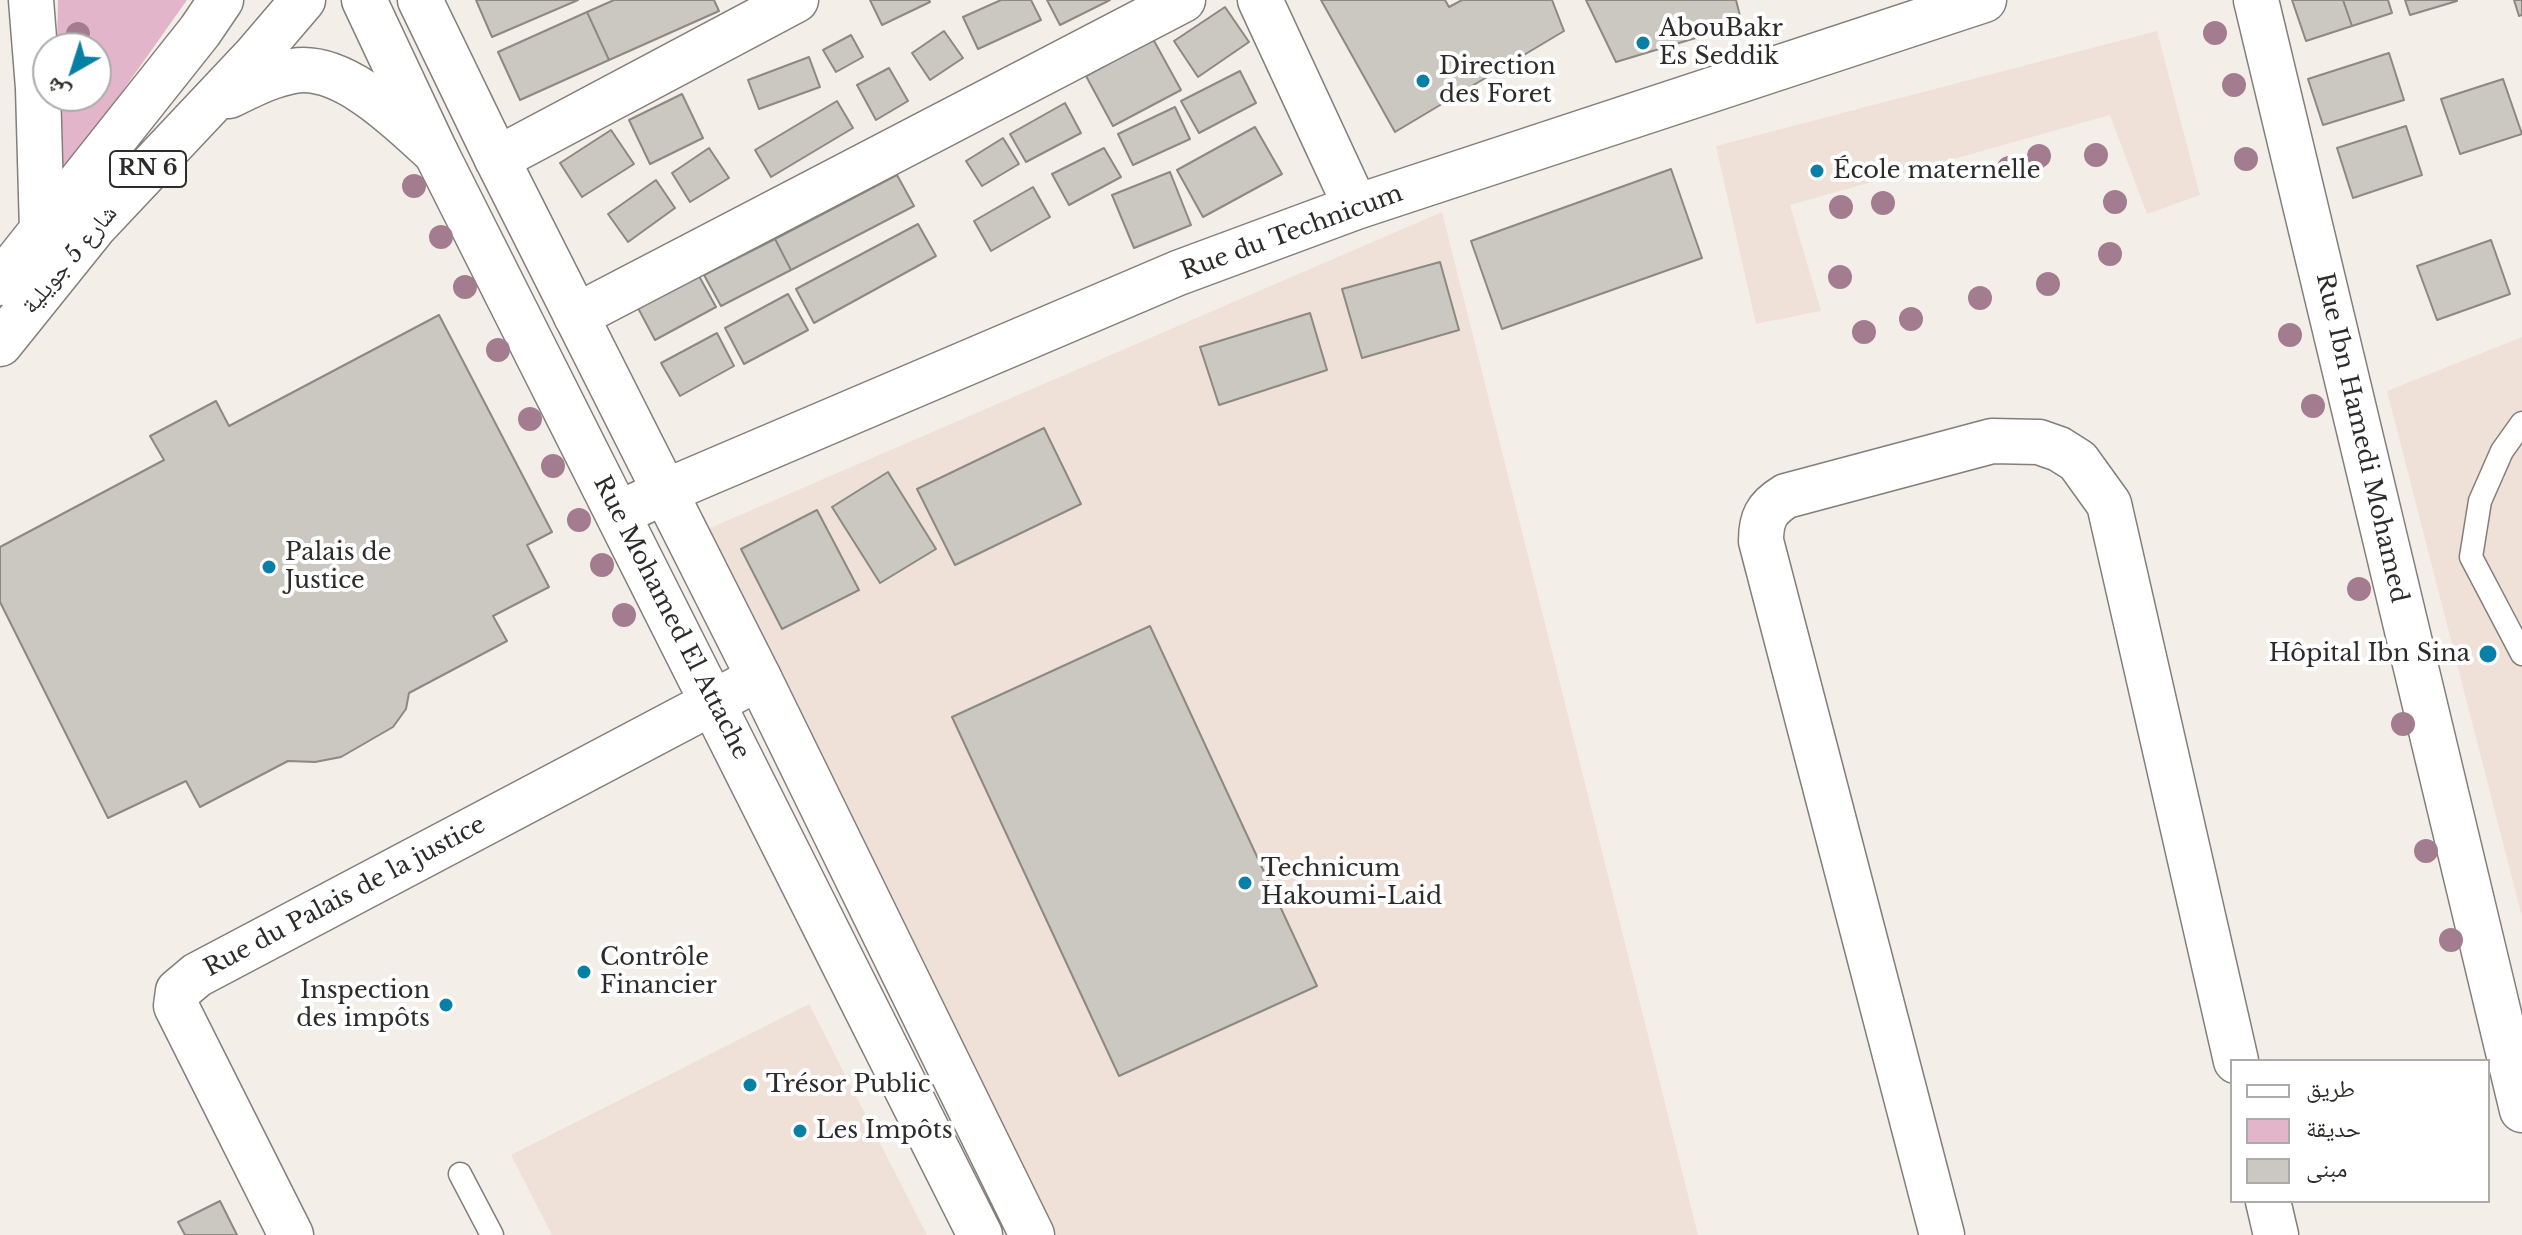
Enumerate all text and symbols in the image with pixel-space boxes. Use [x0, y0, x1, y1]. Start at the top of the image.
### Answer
place label: AbouBakr Es Seddik [1659, 15, 1783, 71]
north arrow [32, 32, 112, 112]
marker: AbouBakr Es Seddik [1634, 34, 1652, 52]
place label: Direction des Foret [1439, 53, 1556, 109]
text: ش [40, 72, 75, 107]
marker: Direction des Foret [1414, 72, 1432, 90]
road number: RN 6 [110, 151, 186, 187]
place label: École maternelle [1833, 157, 2040, 185]
marker: École maternelle [1808, 162, 1826, 180]
street label: Rue du Technicum [1177, 179, 1407, 287]
street label: شارع 5 جويلية [16, 200, 124, 320]
street label: Rue Ibn Hamedi Mohamed [2309, 270, 2413, 606]
street label: Rue Mohamed El Attache [587, 471, 755, 765]
place label: Palais de Justice [285, 539, 392, 595]
marker: Palais de Justice [260, 558, 278, 576]
place label: Hôpital Ibn Sina [2269, 640, 2470, 668]
marker: Hôpital Ibn Sina [2477, 643, 2499, 665]
street label: Rue du Palais de la justice [199, 811, 491, 983]
place label: Technicum Hakoumi-Laid [1261, 855, 1442, 911]
marker: Technicum Hakoumi-Laid [1236, 874, 1254, 892]
place label: Contrôle Financier [600, 944, 717, 1000]
marker: Contrôle Financier [575, 963, 593, 981]
place label: Inspection des impôts [296, 977, 430, 1033]
marker: Inspection des impôts [437, 996, 455, 1014]
legend [2230, 1059, 2490, 1203]
place label: Trésor Public [766, 1071, 931, 1099]
text: طريق [2306, 1074, 2355, 1103]
marker: Trésor Public [741, 1076, 759, 1094]
text: حديقة [2306, 1114, 2361, 1143]
place label: Les Impôts [816, 1117, 953, 1145]
marker: Les Impôts [791, 1122, 809, 1140]
text: مبنى [2306, 1154, 2347, 1183]

